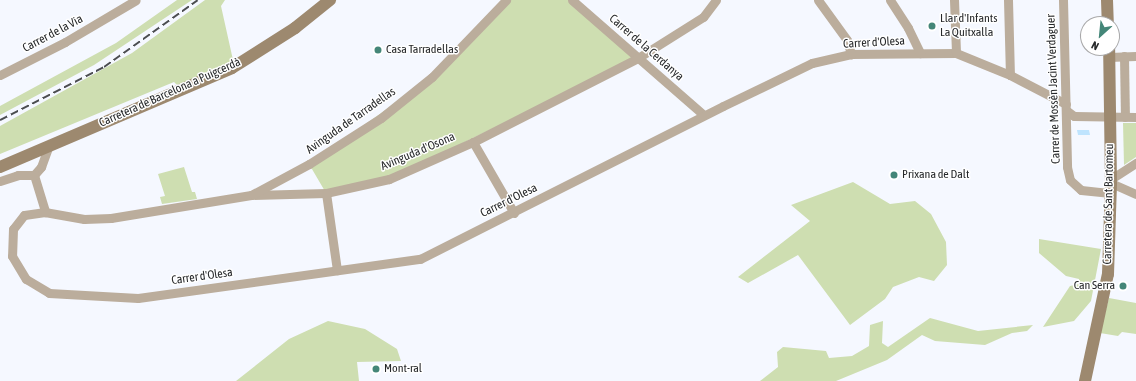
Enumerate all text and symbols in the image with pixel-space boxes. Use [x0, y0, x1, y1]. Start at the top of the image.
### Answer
street label: Carrer de la Via [20, 12, 86, 56]
street label: Carrer de la Cerdanya [606, 12, 686, 84]
place label: Llar d'Infants La Quitxalla [940, 12, 998, 40]
street label: Carrer de Mossèn Jacint Verdaguer [1044, 14, 1064, 164]
north arrow [1080, 16, 1120, 56]
marker: Llar d'Infants La Quitxalla [927, 21, 937, 31]
street label: Carrer d'Olesa [843, 34, 905, 52]
text: N [1089, 39, 1101, 53]
place label: Casa Tarradellas [386, 43, 458, 57]
marker: Casa Tarradellas [373, 45, 383, 55]
street label: Carretera de Barcelona a Puigcerdà [97, 55, 243, 131]
street label: Avinguda de Tarradellas [304, 85, 398, 157]
street label: Avinguda d'Osona [379, 130, 457, 174]
street label: Carretera de Sant Bartomeu [1101, 144, 1117, 264]
place label: Prixana de Dalt [902, 168, 969, 182]
marker: Prixana de Dalt [889, 170, 899, 180]
street label: Carrer d'Olesa [478, 181, 540, 221]
street label: Carrer d'Olesa [170, 266, 234, 288]
place label: Can Serra [1074, 279, 1115, 293]
marker: Can Serra [1118, 281, 1128, 291]
place label: Mont-ral [384, 362, 422, 376]
marker: Mont-ral [371, 364, 381, 374]

